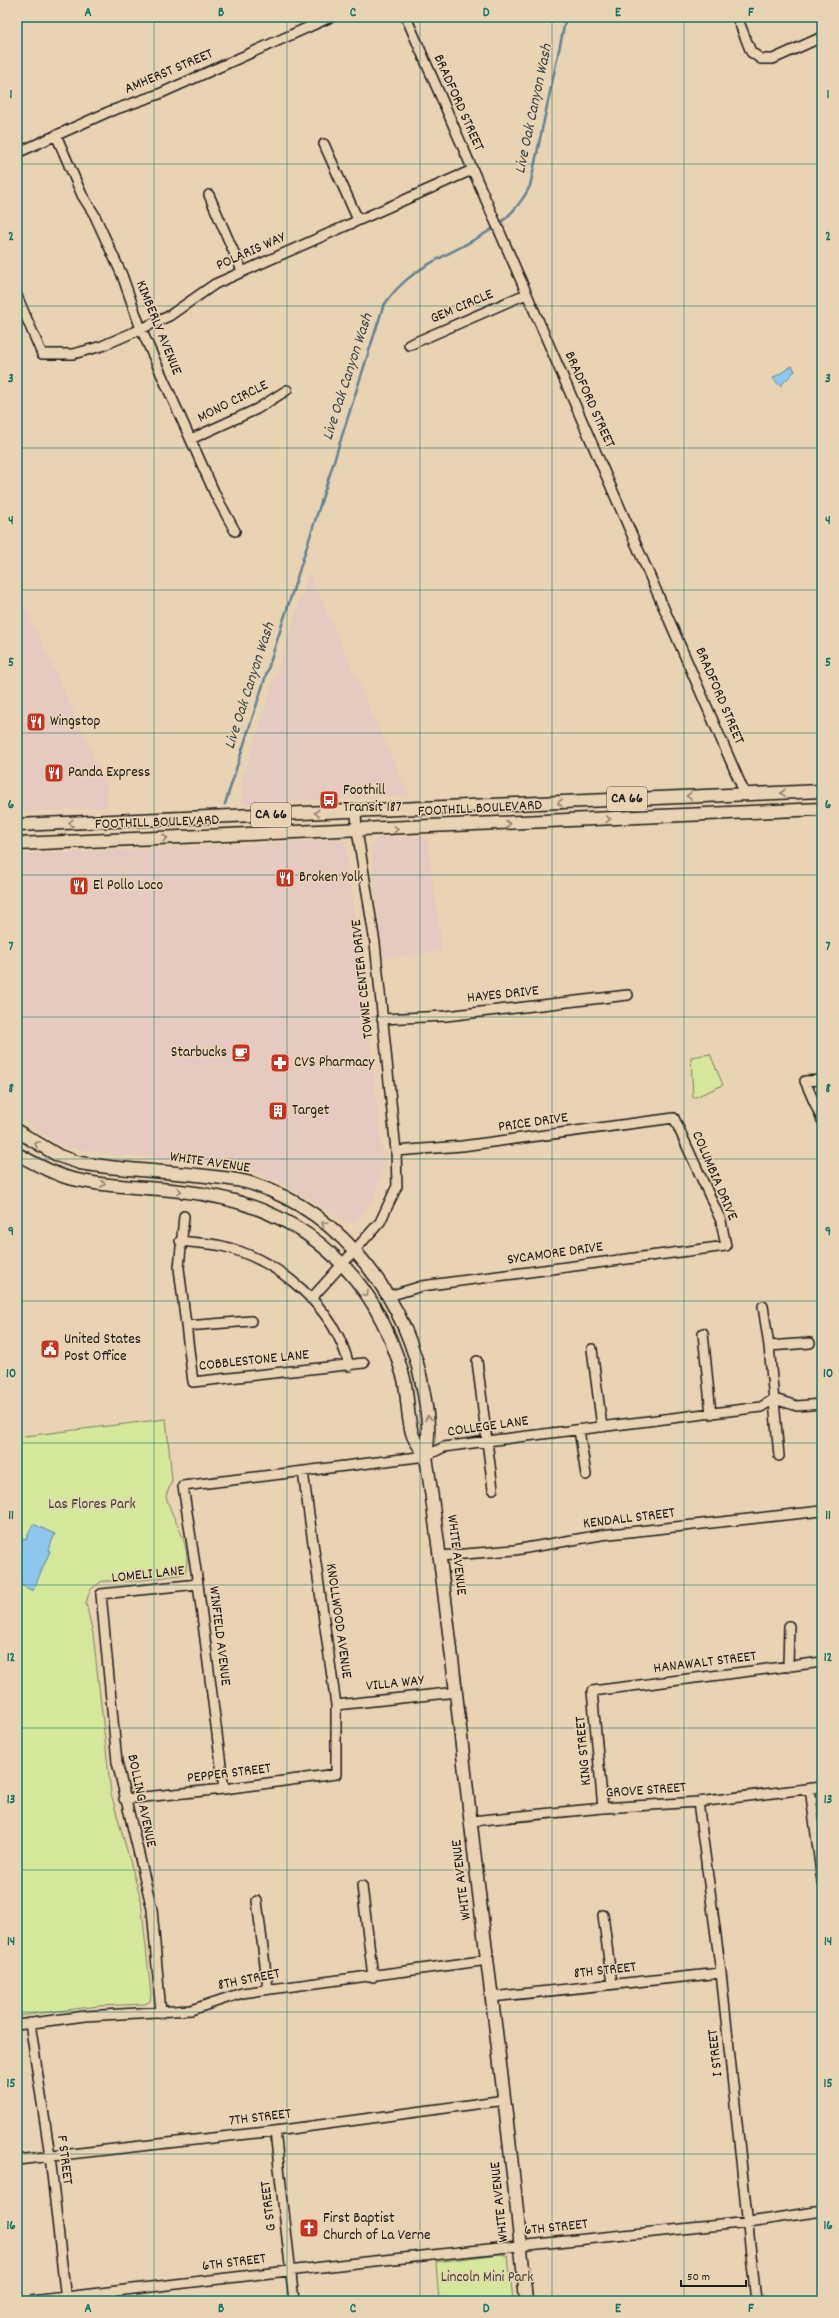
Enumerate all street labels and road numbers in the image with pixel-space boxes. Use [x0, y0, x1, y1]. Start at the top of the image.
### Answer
street label: AMHERST STREET [121, 43, 217, 101]
street label: BRADFORD STREET [427, 51, 489, 155]
street label: POLARIS WAY [213, 227, 290, 277]
street label: KIMBERLY AVENUE [129, 277, 187, 379]
street label: GEM CIRCLE [427, 284, 497, 330]
street label: BRADFORD STREET [558, 348, 620, 452]
street label: MONO CIRCLE [194, 375, 272, 429]
street label: BRADFORD STREET [689, 644, 749, 748]
road number: CA 66 [607, 787, 647, 811]
street label: FOOTHILL BOULEVARD [417, 795, 543, 823]
road number: CA 66 [251, 803, 291, 827]
street label: FOOTHILL BOULEVARD [95, 810, 220, 836]
street label: TOWNE CENTER DRIVE [346, 918, 380, 1040]
street label: HAYES DRIVE [466, 980, 540, 1010]
street label: PRICE DRIVE [497, 1107, 569, 1139]
street label: COLUMBIA DRIVE [685, 1128, 743, 1224]
street label: WHITE AVENUE [168, 1146, 252, 1180]
street label: SYCAMORE DRIVE [506, 1236, 604, 1272]
street label: COBBLESTONE LANE [198, 1344, 310, 1378]
street label: COLLEGE LANE [446, 1410, 530, 1444]
street label: KENDALL STREET [582, 1502, 676, 1536]
street label: WHITE AVENUE [440, 1514, 472, 1597]
street label: LOMELI LANE [110, 1560, 186, 1590]
street label: KNOLLWOOD AVENUE [319, 1562, 357, 1680]
street label: WINFIELD AVENUE [202, 1585, 236, 1687]
street label: HANAWALT STREET [652, 1646, 758, 1680]
street label: VILLA WAY [365, 1670, 426, 1698]
street label: KING STREET [570, 1715, 598, 1787]
street label: BOLLING AVENUE [120, 1752, 162, 1850]
street label: PEPPER STREET [186, 1758, 272, 1790]
street label: GROVE STREET [605, 1777, 687, 1805]
street label: WHITE AVENUE [446, 1838, 478, 1921]
street label: 8TH STREET [573, 1957, 637, 1985]
street label: 8TH STREET [216, 1963, 282, 1997]
street label: I STREET [703, 2028, 729, 2078]
street label: 7TH STREET [228, 2103, 292, 2133]
street label: F STREET [50, 2134, 78, 2186]
street label: WHITE AVENUE [485, 2160, 515, 2243]
street label: G STREET [255, 2180, 283, 2232]
street label: 6TH STREET [523, 2214, 589, 2242]
street label: 6TH STREET [201, 2248, 267, 2278]

